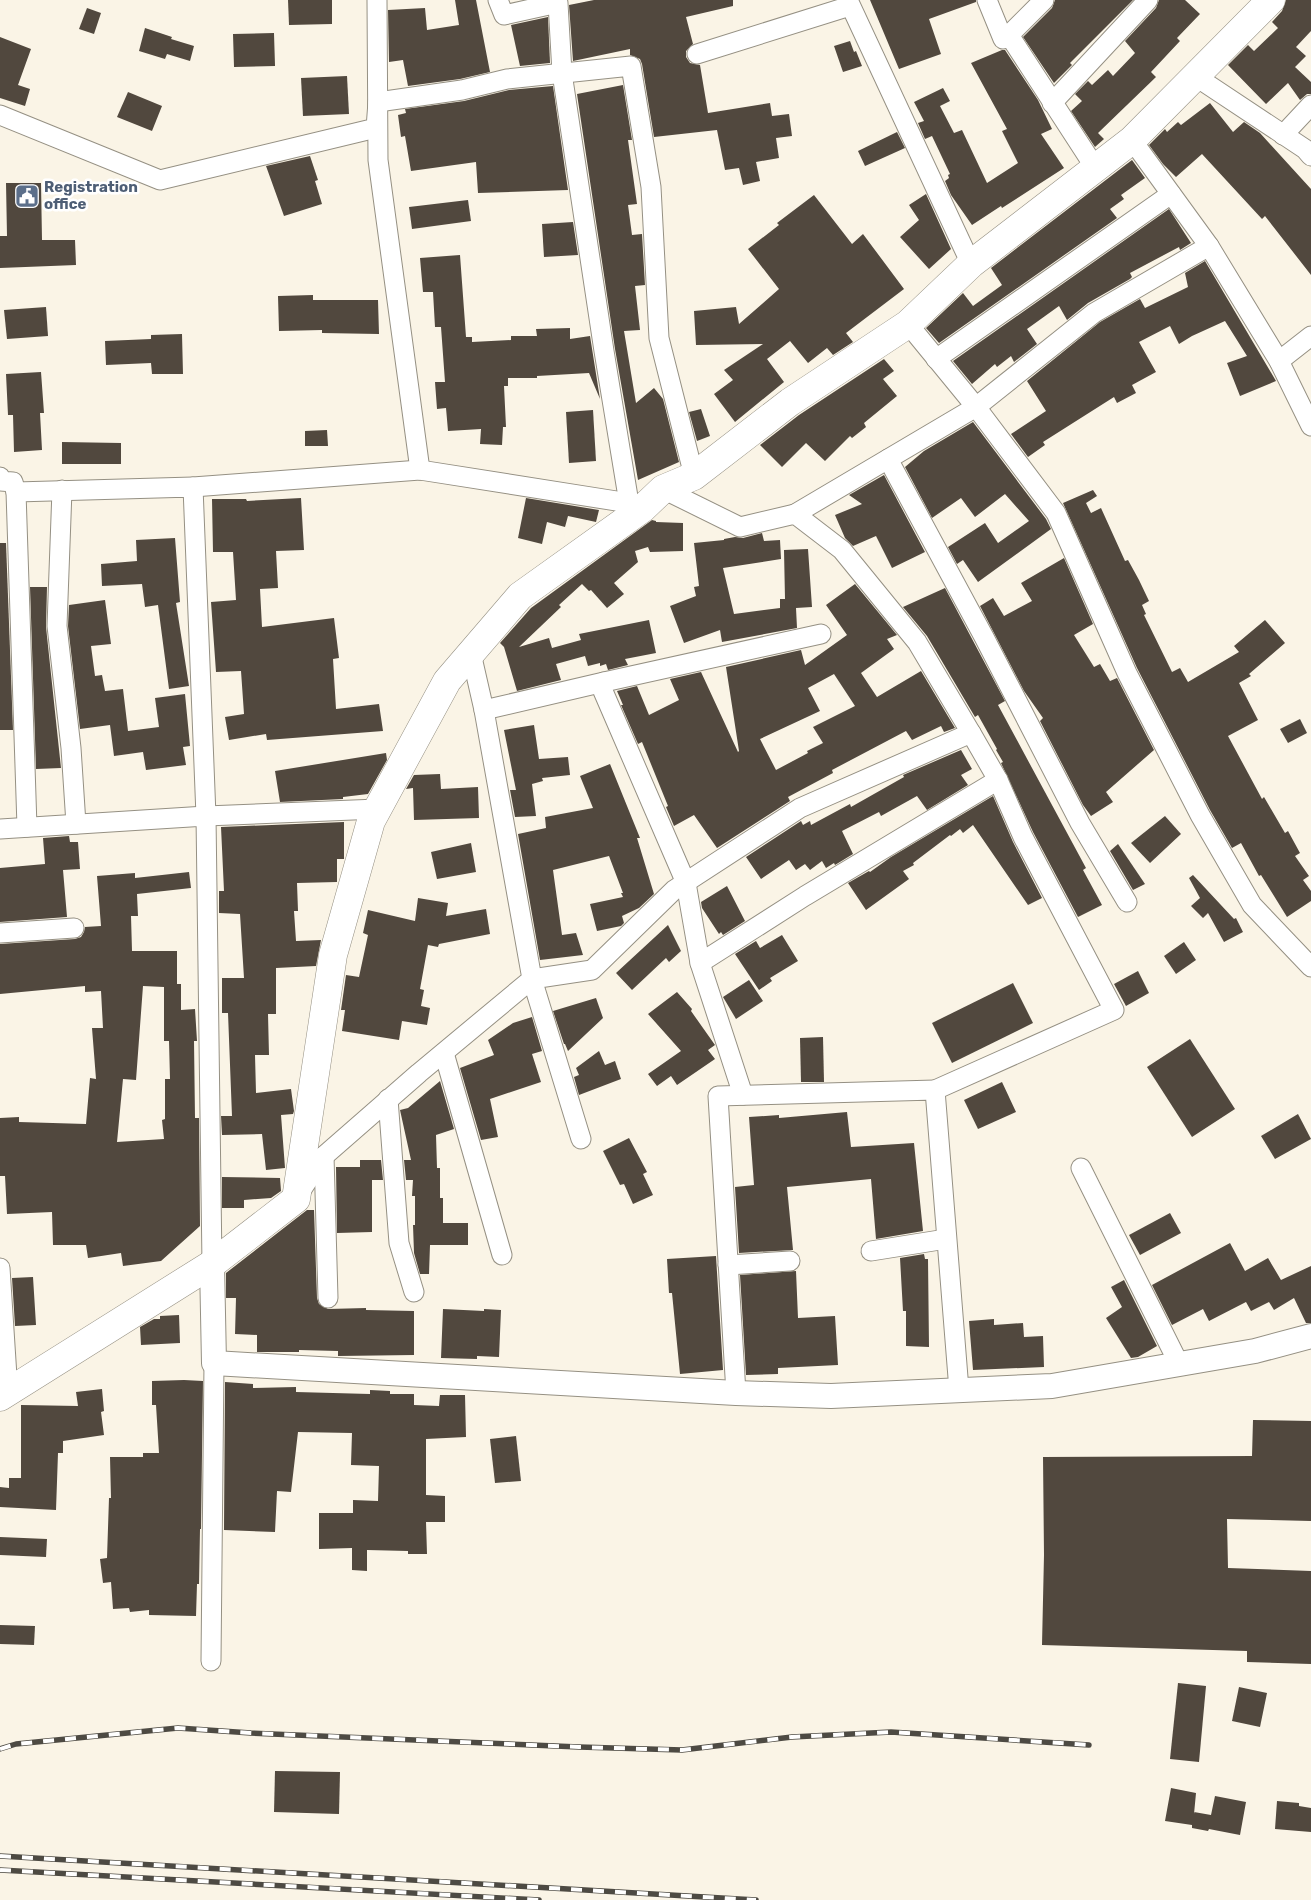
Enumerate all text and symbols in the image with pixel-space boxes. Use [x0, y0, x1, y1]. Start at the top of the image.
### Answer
place label: Registration office [44, 178, 138, 213]
public building icon: Registration office [14, 183, 40, 209]

